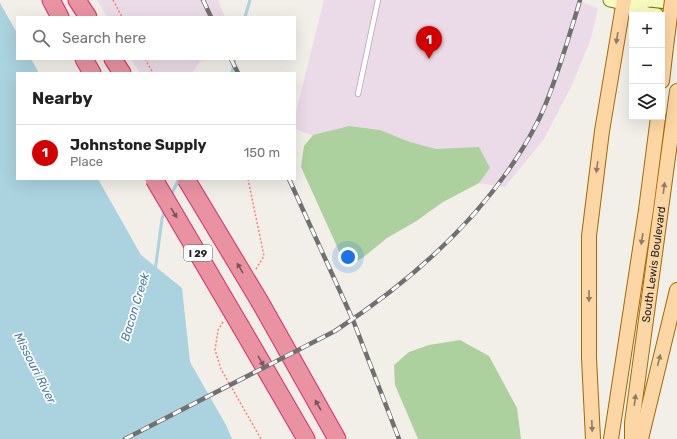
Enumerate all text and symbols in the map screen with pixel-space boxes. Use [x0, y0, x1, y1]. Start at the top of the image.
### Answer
map controls [629, 12, 665, 120]
button: + [629, 12, 665, 48]
search box [16, 16, 296, 60]
pin: 1 [416, 26, 442, 59]
icon: search [30, 27, 52, 49]
text: Search here [62, 29, 146, 47]
one-way arrow [614, 32, 620, 44]
button: − [629, 48, 665, 84]
button: layers [629, 84, 665, 120]
text: Nearby [32, 88, 93, 108]
text: Johnstone Supply [70, 136, 207, 154]
text: 1 [42, 145, 48, 160]
text: 150 m [244, 145, 280, 160]
text: Place [70, 154, 103, 169]
one-way arrow [594, 161, 600, 173]
one-way arrow [661, 182, 667, 194]
street label: South Lewis Boulevard [640, 206, 668, 323]
one-way arrow [170, 207, 177, 219]
one-way arrow [639, 233, 645, 245]
road number: I 29 [184, 245, 212, 261]
your location [338, 247, 358, 267]
one-way arrow [236, 262, 243, 274]
water label: Bacon Creek [118, 270, 152, 343]
one-way arrow [586, 290, 592, 303]
water label: Missouri River [11, 330, 59, 406]
one-way arrow [657, 354, 663, 366]
one-way arrow [257, 355, 264, 367]
one-way arrow [632, 394, 639, 406]
one-way arrow [314, 399, 321, 411]
one-way arrow [589, 420, 595, 433]

